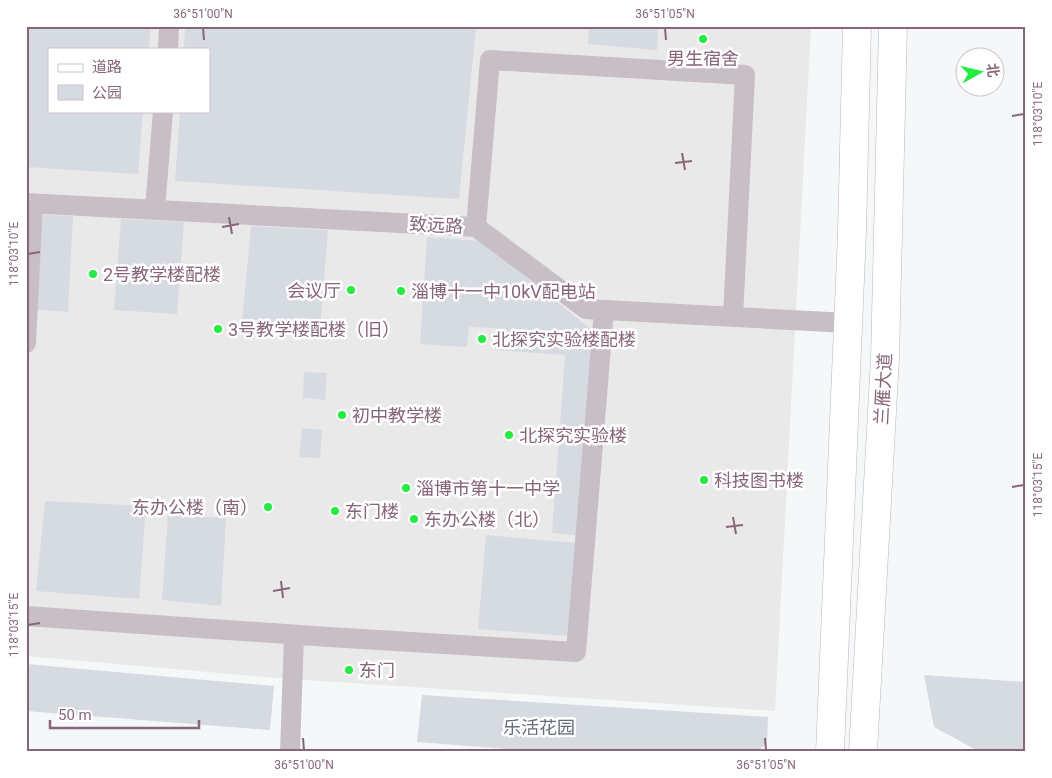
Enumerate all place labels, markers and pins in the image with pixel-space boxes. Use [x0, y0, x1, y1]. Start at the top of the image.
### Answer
marker: 男生宿舍 [697, 33, 709, 45]
place label: 男生宿舍 [667, 48, 739, 69]
place label: 2号教学楼配楼 [103, 264, 221, 285]
marker: 2号教学楼配楼 [87, 268, 99, 280]
place label: 会议厅 [287, 280, 341, 301]
place label: 淄博十一中10kV配电站 [411, 281, 596, 302]
marker: 会议厅 [345, 284, 357, 296]
marker: 淄博十一中10kV配电站 [395, 285, 407, 297]
place label: 3号教学楼配楼（旧） [228, 319, 400, 340]
marker: 3号教学楼配楼（旧） [212, 323, 224, 335]
place label: 北探究实验楼配楼 [492, 329, 636, 350]
marker: 北探究实验楼配楼 [476, 333, 488, 345]
place label: 初中教学楼 [352, 405, 442, 426]
marker: 初中教学楼 [336, 409, 348, 421]
place label: 北探究实验楼 [519, 425, 627, 446]
marker: 北探究实验楼 [503, 429, 515, 441]
place label: 科技图书楼 [714, 470, 804, 491]
marker: 科技图书楼 [698, 474, 710, 486]
place label: 淄博市第十一中学 [416, 478, 560, 499]
marker: 淄博市第十一中学 [400, 482, 412, 494]
place label: 东办公楼（南） [132, 497, 258, 518]
marker: 东办公楼（南） [262, 501, 274, 513]
place label: 东门楼 [345, 501, 399, 522]
marker: 东门楼 [329, 505, 341, 517]
place label: 东办公楼（北） [424, 509, 550, 530]
marker: 东办公楼（北） [408, 513, 420, 525]
place label: 东门 [359, 660, 395, 681]
marker: 东门 [343, 664, 355, 676]

